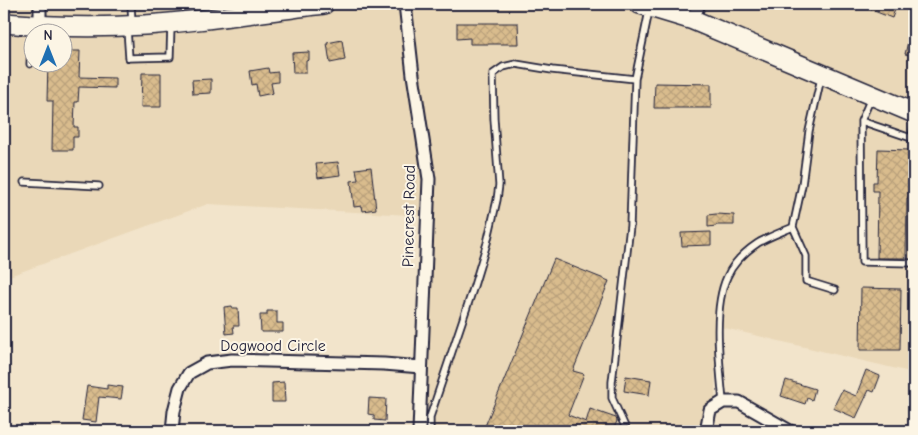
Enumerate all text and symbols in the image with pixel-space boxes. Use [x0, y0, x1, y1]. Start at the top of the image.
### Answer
north arrow [22, 22, 72, 72]
text: N [43, 27, 53, 44]
street label: Pinecrest Road [399, 165, 419, 267]
street label: Dogwood Circle [220, 337, 326, 355]

